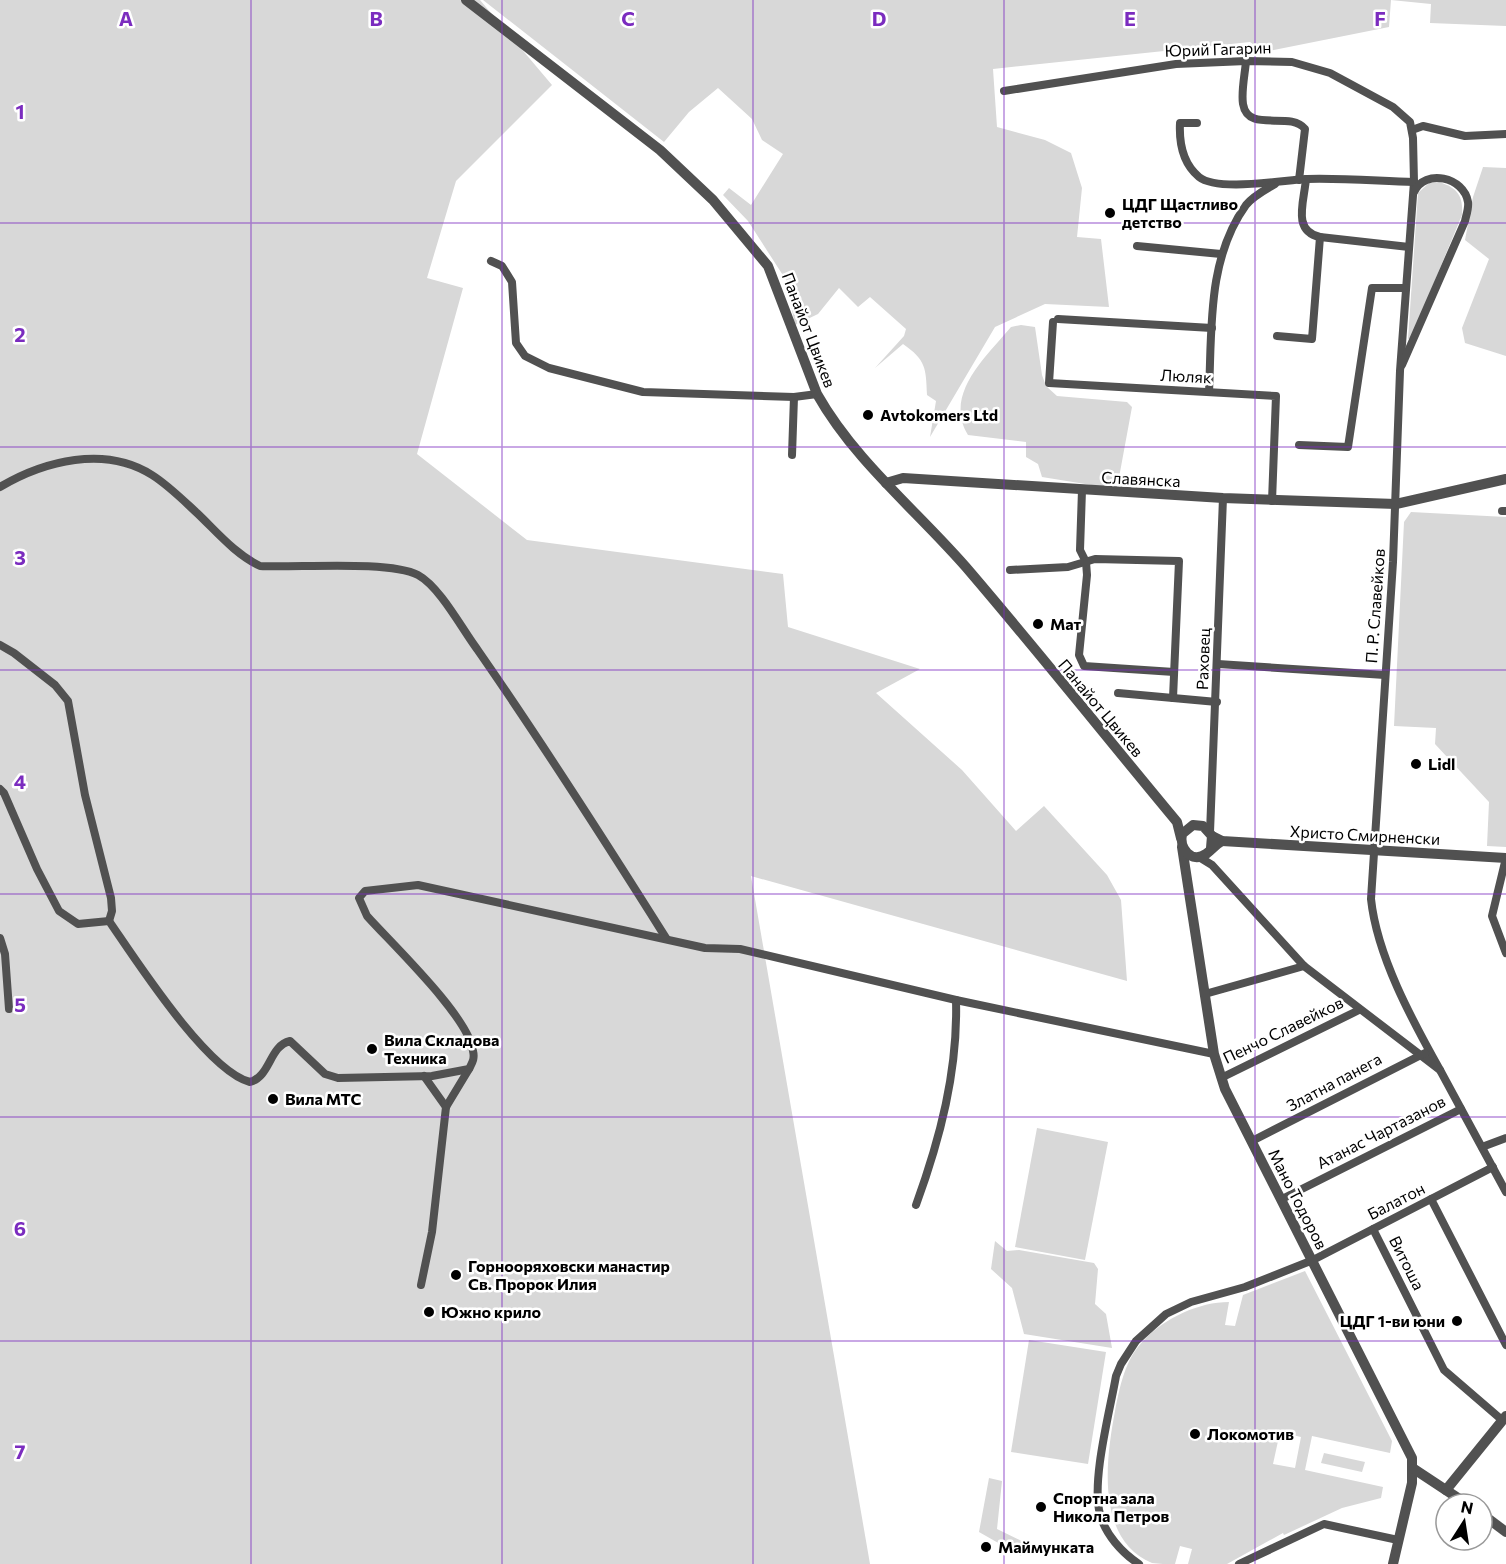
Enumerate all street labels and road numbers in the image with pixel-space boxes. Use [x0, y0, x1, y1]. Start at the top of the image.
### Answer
street label: Юрий Гагарин [1164, 37, 1272, 60]
street label: Панайот Цвикев [779, 270, 840, 390]
street label: Люляк [1160, 365, 1213, 386]
street label: Славянска [1101, 467, 1181, 490]
street label: П. Р. Славейков [1361, 548, 1388, 664]
street label: Раховец [1192, 627, 1213, 690]
street label: Панайот Цвикев [1055, 655, 1148, 760]
street label: Христо Смирненски [1289, 821, 1441, 848]
street label: Пенчо Славейков [1220, 992, 1346, 1067]
street label: Златна панега [1283, 1049, 1385, 1115]
street label: Атанас Чартазанов [1313, 1091, 1448, 1172]
street label: Мано Тодоров [1265, 1145, 1332, 1252]
street label: Балатон [1364, 1178, 1428, 1223]
street label: Витоша [1386, 1233, 1429, 1293]

